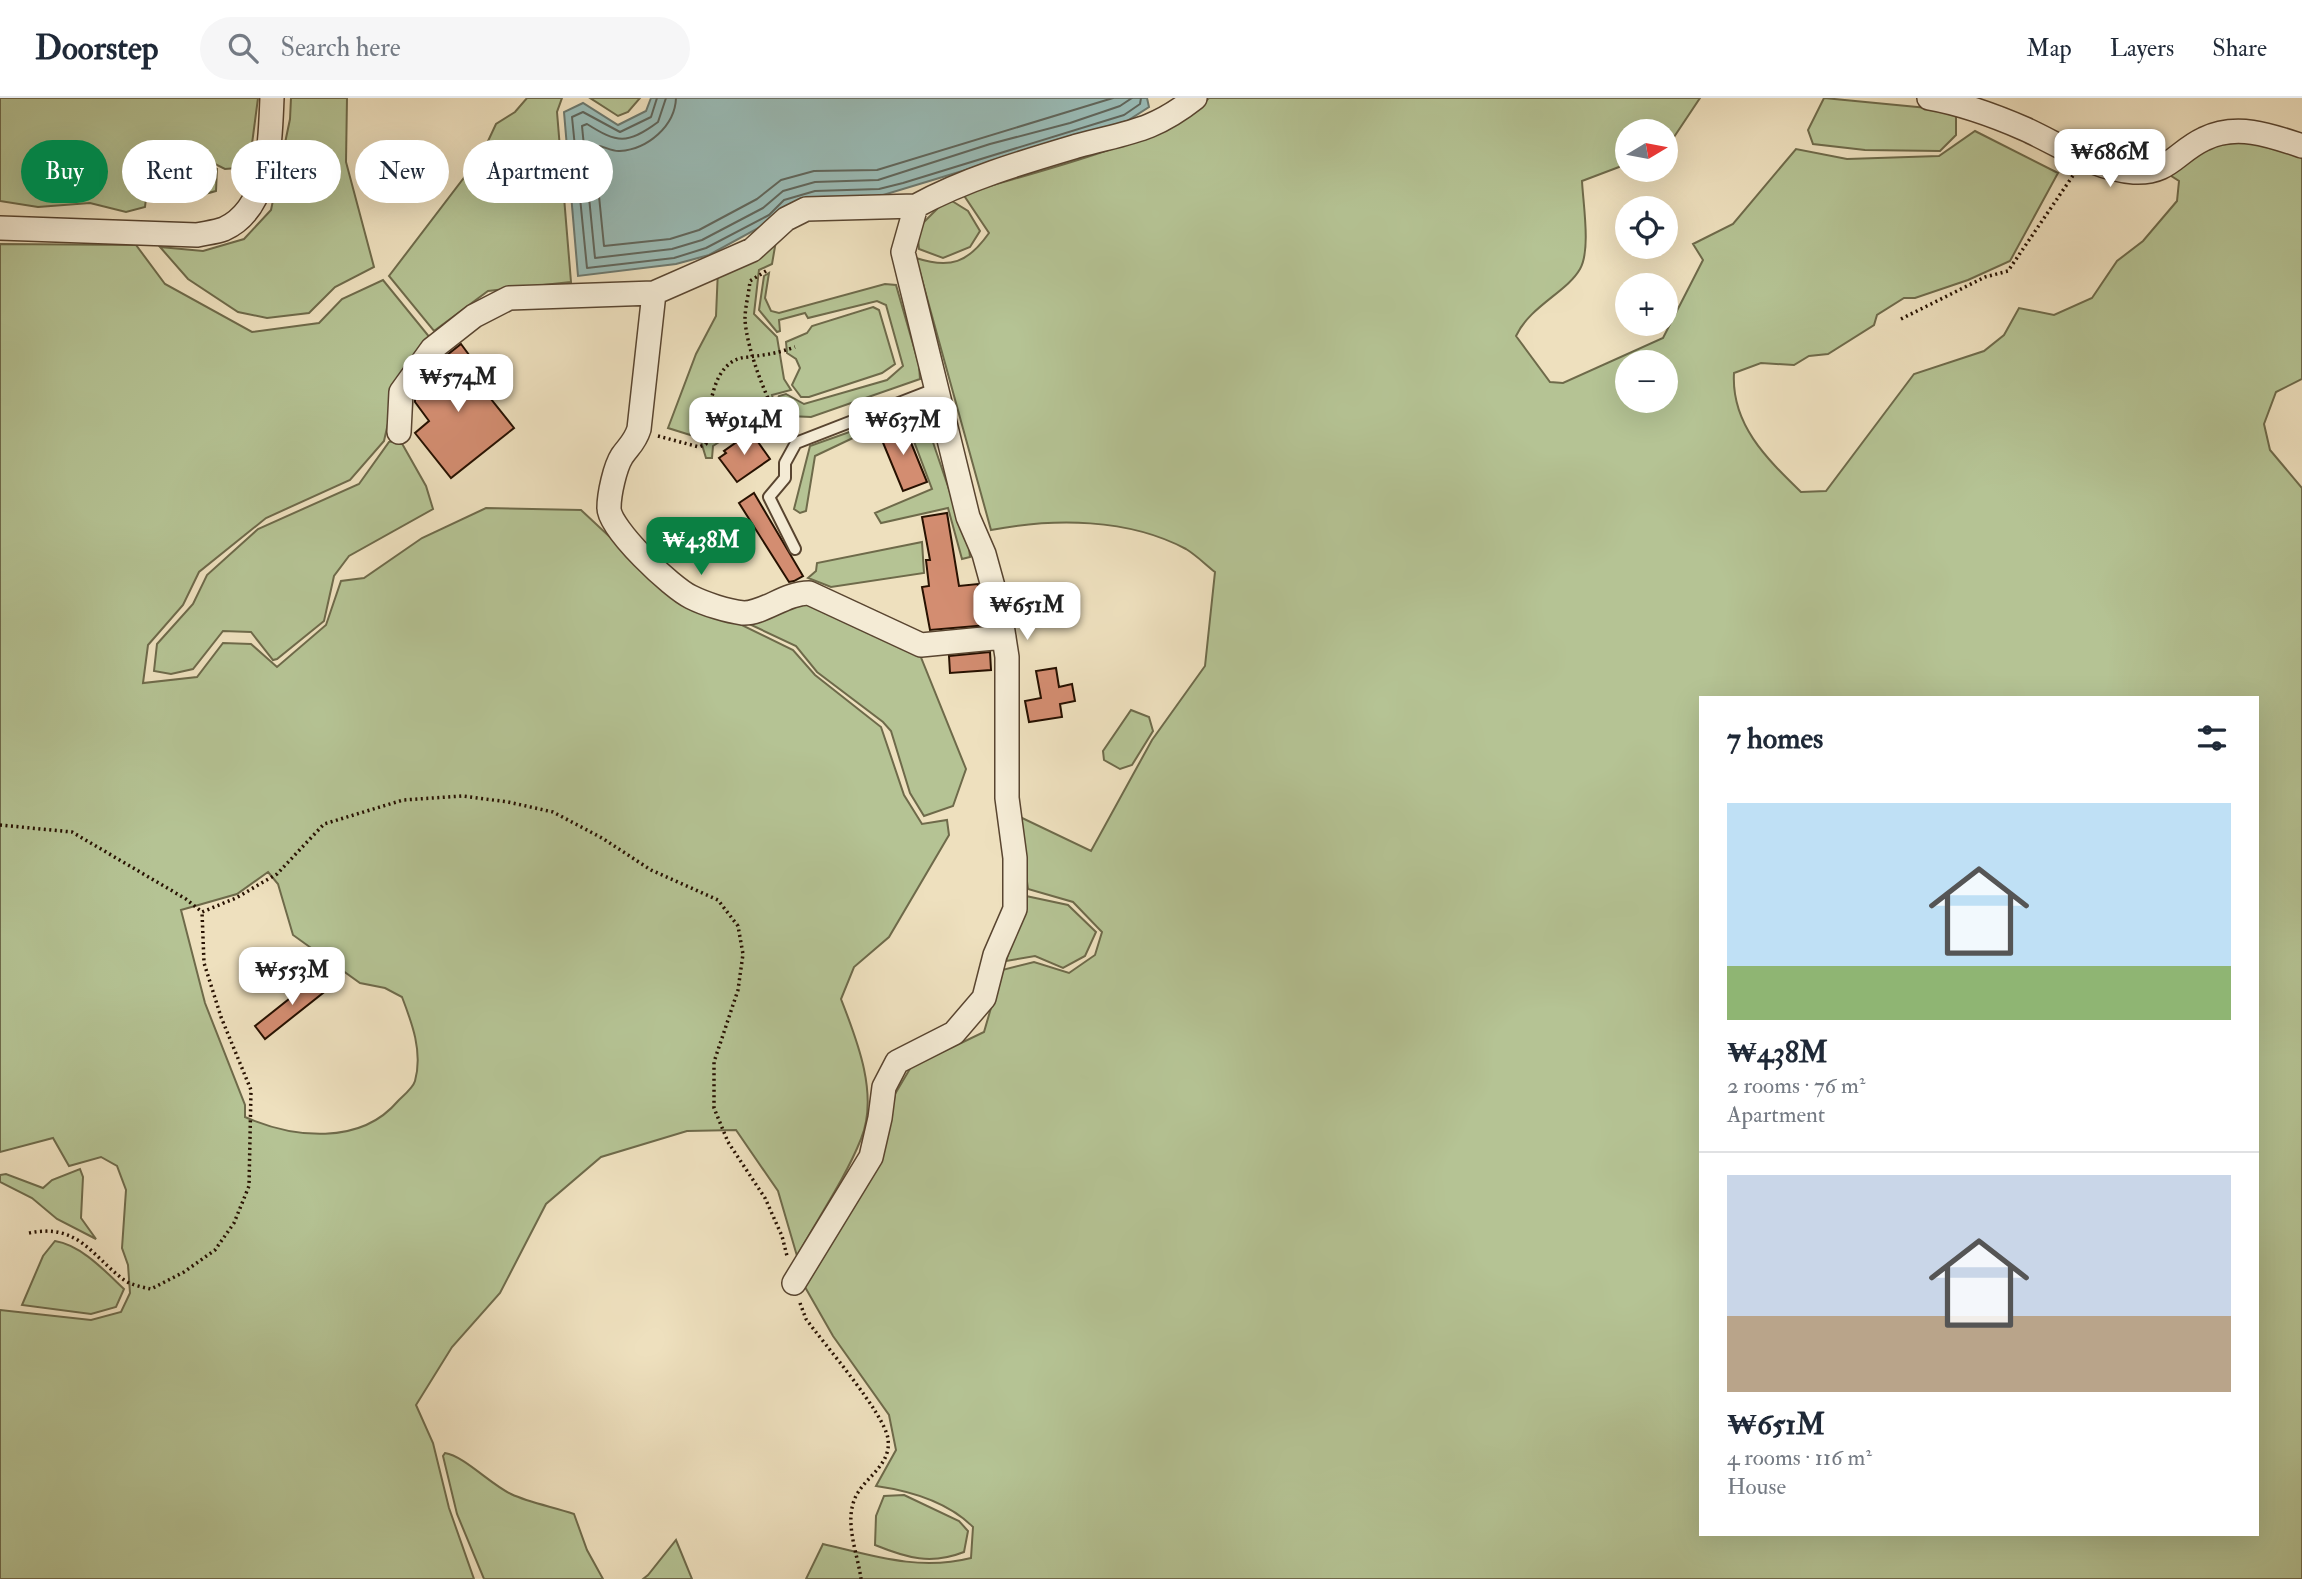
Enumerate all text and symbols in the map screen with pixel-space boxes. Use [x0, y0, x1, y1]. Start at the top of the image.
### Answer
search box [200, 17, 690, 80]
text: Doorstep [35, 28, 158, 69]
icon: search [224, 29, 262, 67]
text: Search here [280, 32, 401, 64]
text: Map [2027, 33, 2072, 64]
text: Layers [2110, 33, 2174, 64]
text: Share [2212, 33, 2267, 64]
north arrow [1615, 119, 1678, 182]
map controls [1615, 119, 1678, 413]
pin: ₩686M [2061, 130, 2159, 189]
text: ₩686M [2070, 137, 2150, 166]
chip: Buy [21, 140, 108, 203]
chip: Rent [122, 140, 217, 203]
chip: Filters [231, 140, 341, 203]
chip: New [355, 140, 449, 203]
chip: Apartment [463, 140, 613, 203]
button: locate [1615, 196, 1678, 259]
button: + [1615, 273, 1678, 336]
button: − [1615, 350, 1678, 413]
pin: ₩574M [409, 354, 507, 414]
text: ₩574M [419, 362, 497, 391]
pin: ₩914M [695, 398, 793, 457]
pin: ₩637M [854, 398, 952, 457]
text: ₩914M [705, 405, 783, 434]
text: ₩637M [865, 405, 941, 434]
pin: ₩438M [652, 518, 750, 577]
text: ₩438M [662, 525, 740, 554]
pin: ₩651M [978, 582, 1076, 642]
text: ₩651M [989, 590, 1065, 619]
icon: filters [2193, 719, 2231, 757]
text: 7 homes [1727, 720, 1823, 757]
icon: home [1916, 848, 2042, 974]
pin: ₩553M [243, 948, 341, 1007]
text: ₩553M [255, 955, 329, 984]
text: ₩438M [1727, 1034, 1828, 1071]
text: 2 rooms · 76 m² [1727, 1071, 1865, 1100]
text: Apartment [1727, 1100, 1825, 1129]
icon: home [1916, 1220, 2042, 1346]
text: ₩651M [1727, 1406, 1825, 1443]
text: 4 rooms · 116 m² [1727, 1443, 1872, 1472]
text: House [1727, 1472, 1786, 1501]

